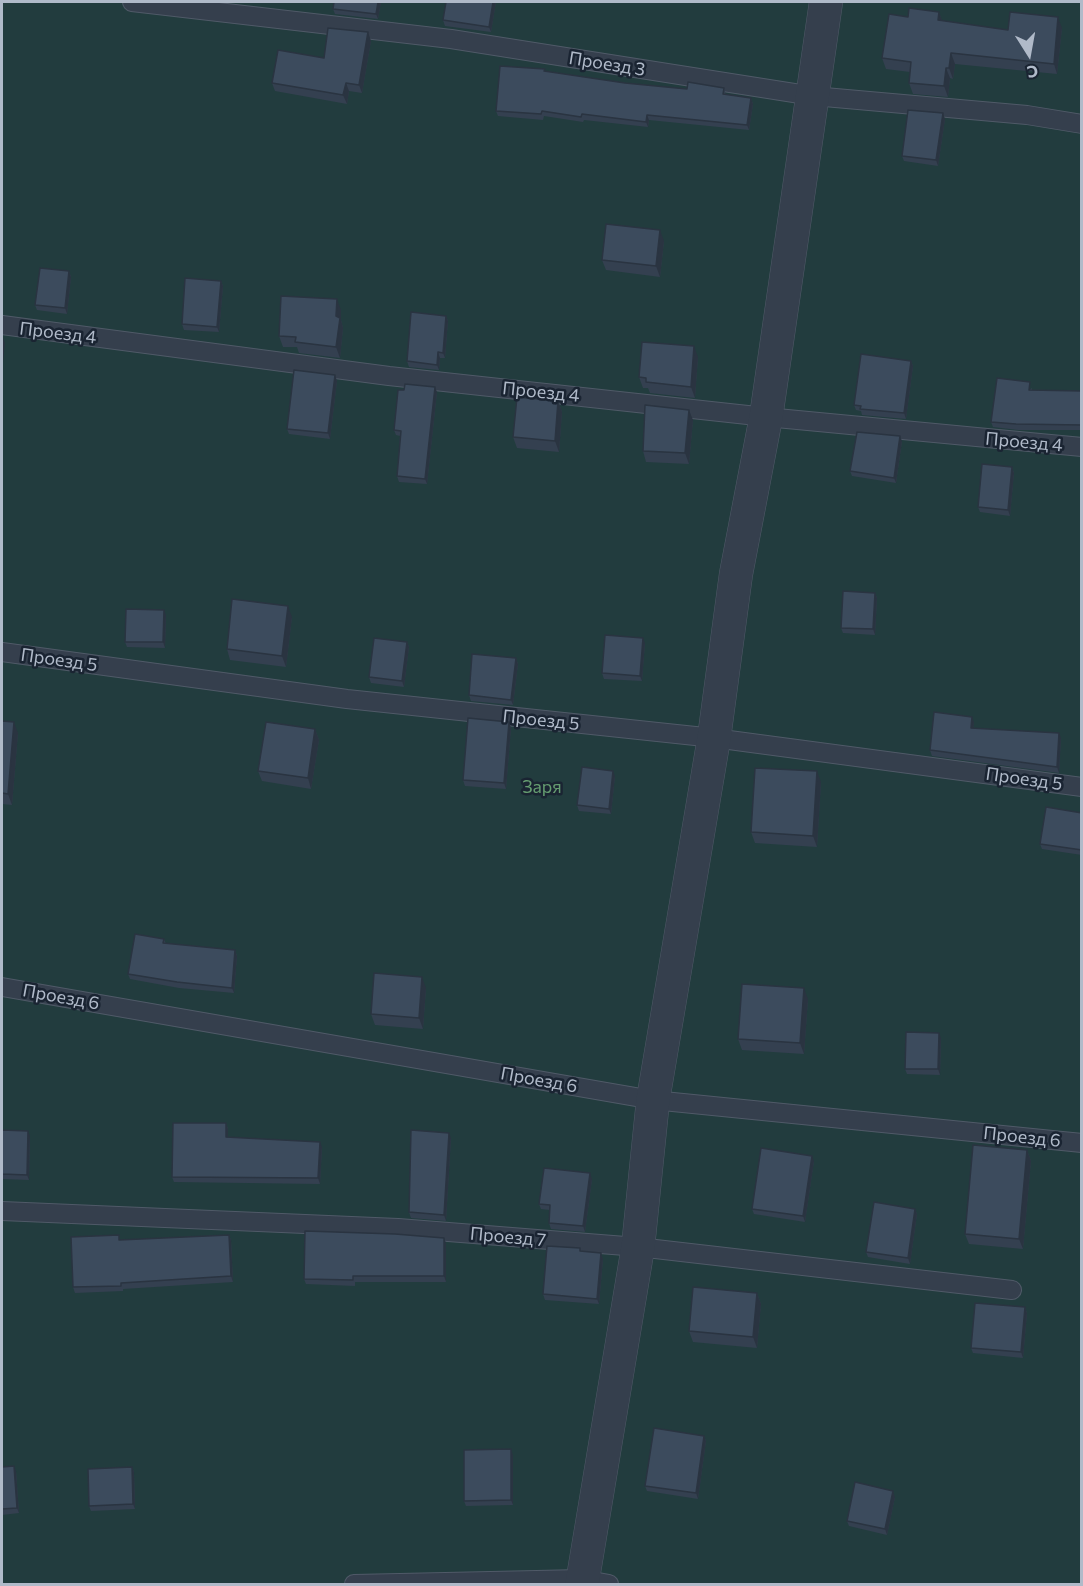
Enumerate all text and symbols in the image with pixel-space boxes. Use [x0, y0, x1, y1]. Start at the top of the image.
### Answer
north arrow [999, 24, 1059, 84]
street label: Проезд 3 [567, 47, 647, 81]
text: С [1025, 62, 1040, 83]
street label: Проезд 4 [18, 318, 98, 348]
street label: Проезд 4 [501, 377, 581, 407]
street label: Проезд 4 [984, 428, 1064, 456]
street label: Проезд 5 [19, 644, 99, 676]
street label: Проезд 5 [501, 705, 581, 735]
street label: Проезд 5 [984, 763, 1064, 795]
park label: Заря [522, 776, 562, 798]
street label: Проезд 6 [21, 980, 101, 1014]
street label: Проезд 6 [499, 1063, 579, 1097]
street label: Проезд 6 [982, 1122, 1062, 1152]
street label: Проезд 7 [469, 1223, 547, 1251]

